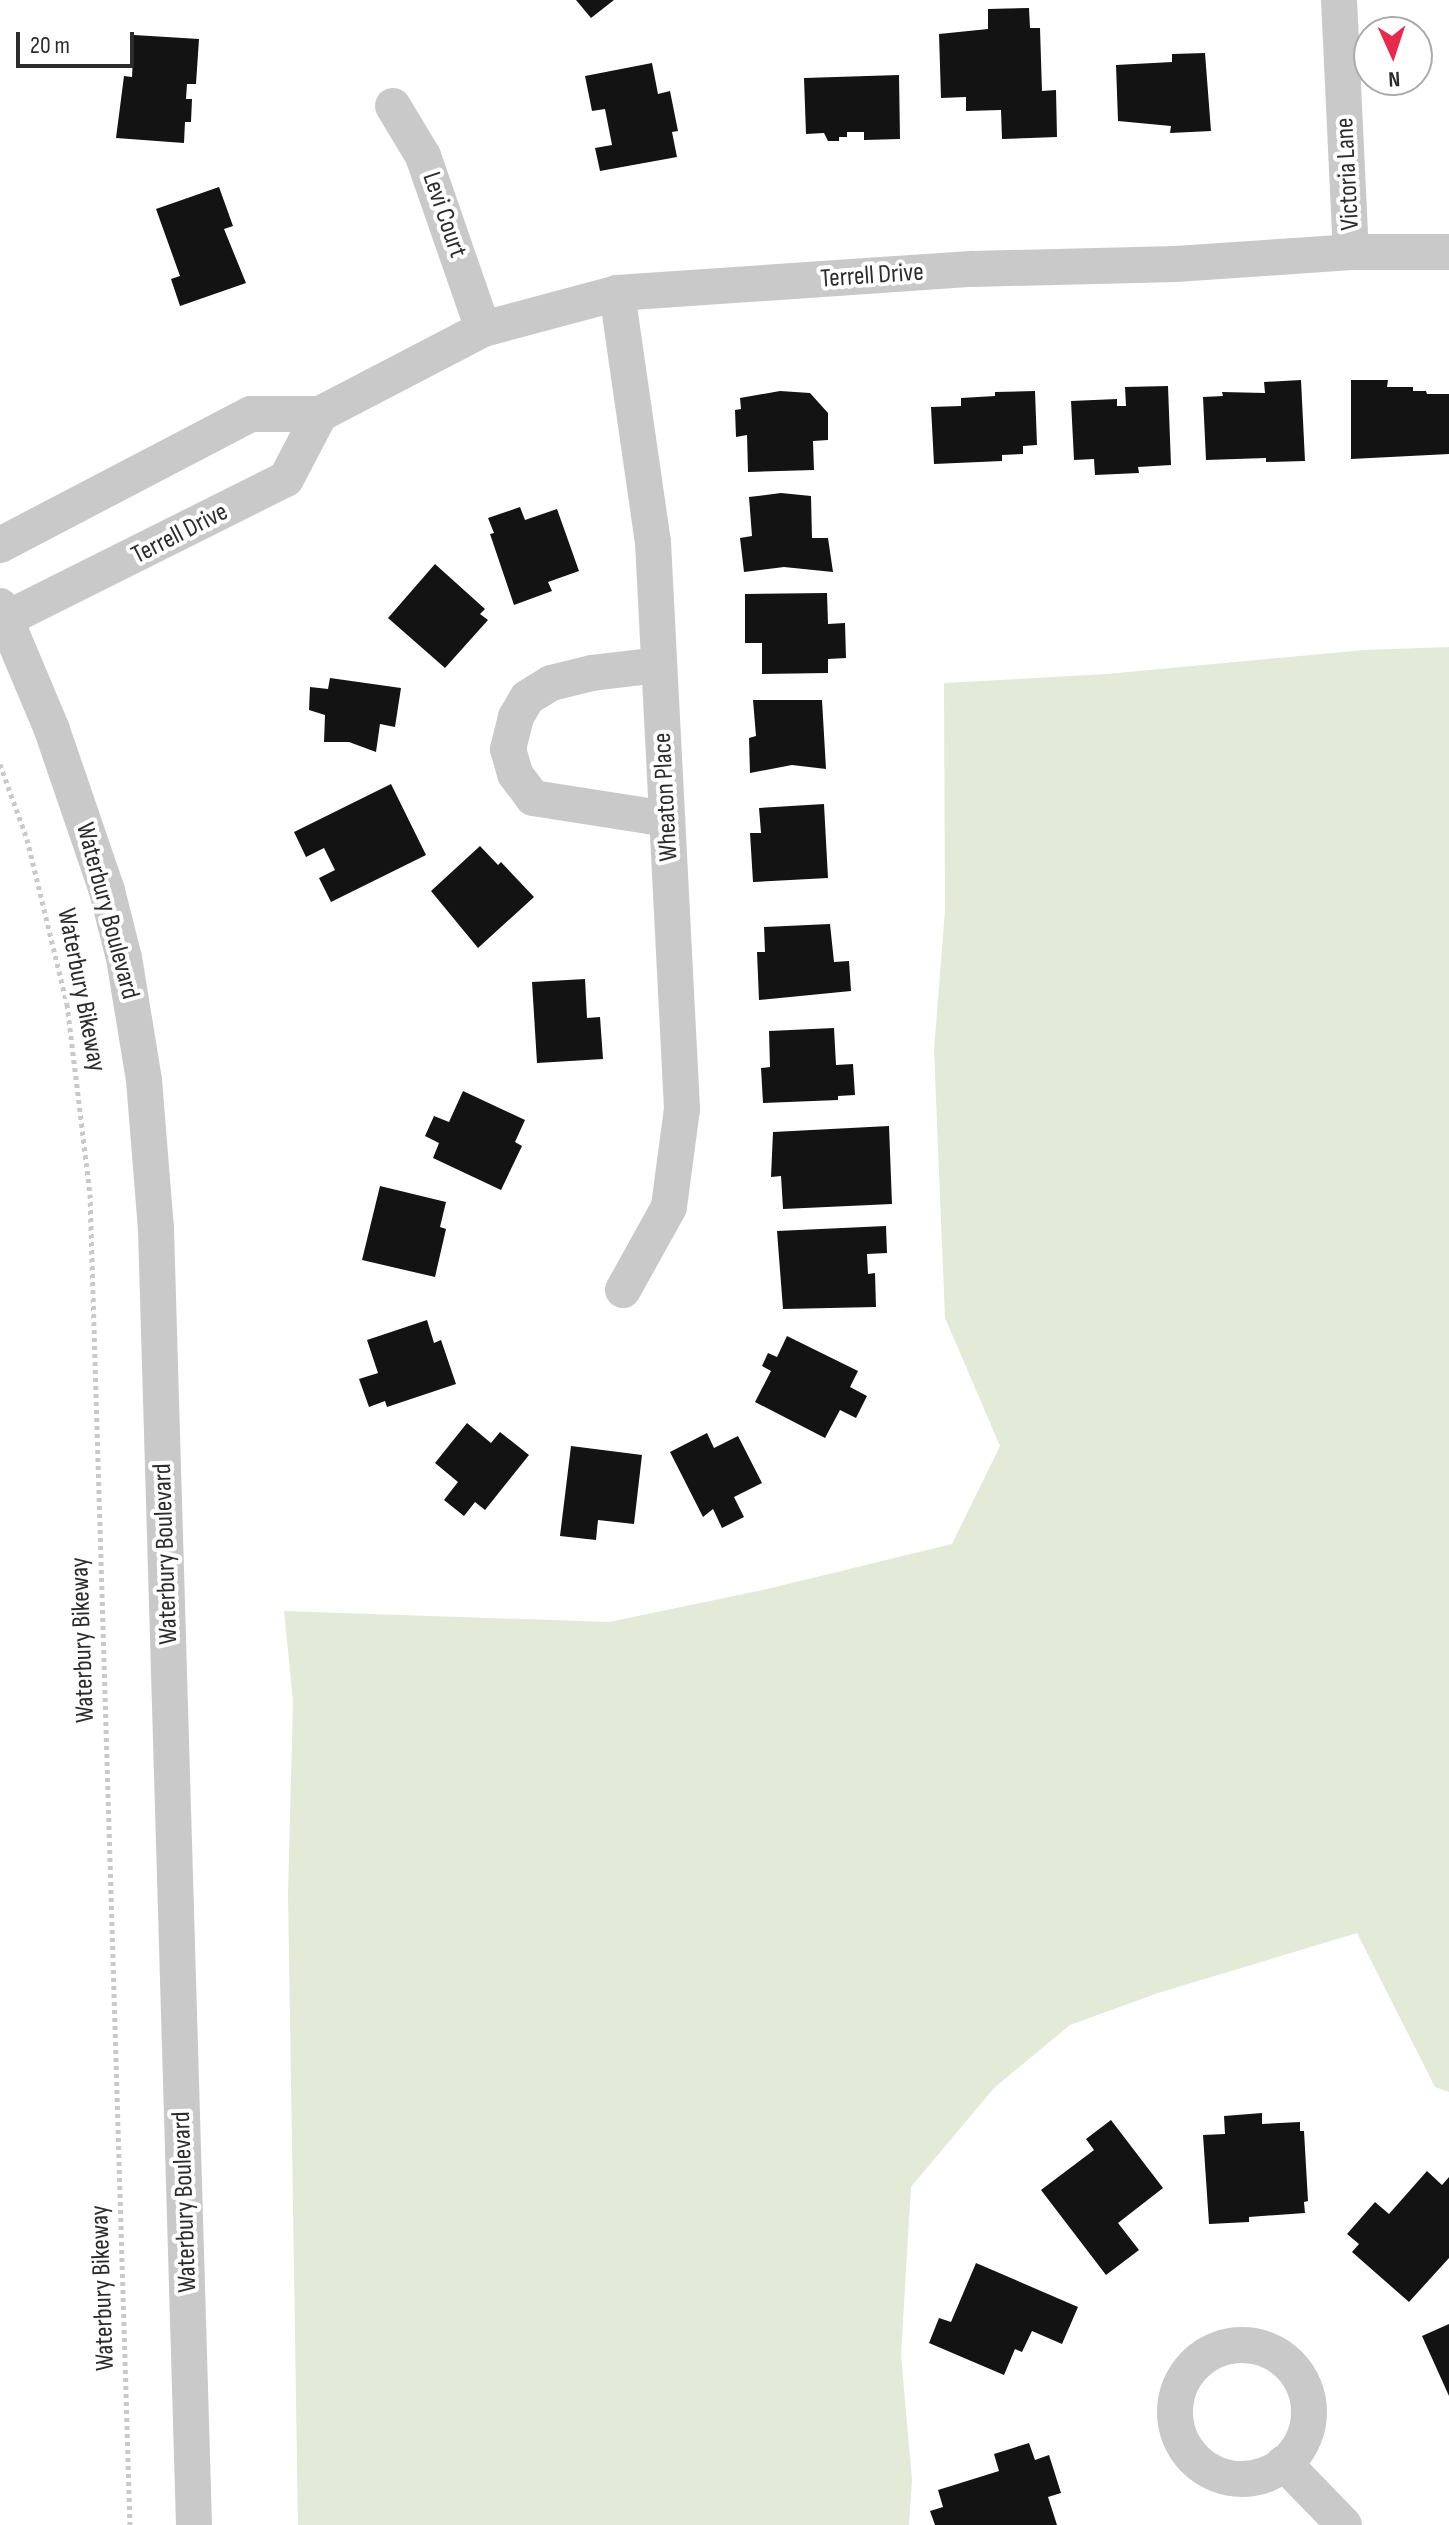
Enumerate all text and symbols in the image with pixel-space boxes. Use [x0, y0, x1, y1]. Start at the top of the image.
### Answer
scale bar [20, 16, 138, 66]
north arrow [1353, 16, 1433, 96]
text: 20 m [30, 31, 70, 60]
text: N [1388, 65, 1401, 92]
street label: Victoria Lane [1329, 117, 1367, 231]
street label: Levi Court [415, 168, 473, 262]
street label: Terrell Drive [819, 257, 925, 295]
street label: Terrell Drive [127, 497, 233, 571]
street label: Wheaton Place [647, 732, 685, 862]
street label: Waterbury Boulevard [68, 819, 146, 1003]
street label: Waterbury Bikeway [50, 906, 112, 1074]
street label: Waterbury Boulevard [147, 1463, 185, 1645]
street label: Waterbury Bikeway [65, 1557, 101, 1723]
street label: Waterbury Boulevard [166, 2111, 204, 2293]
street label: Waterbury Bikeway [85, 2205, 121, 2371]

